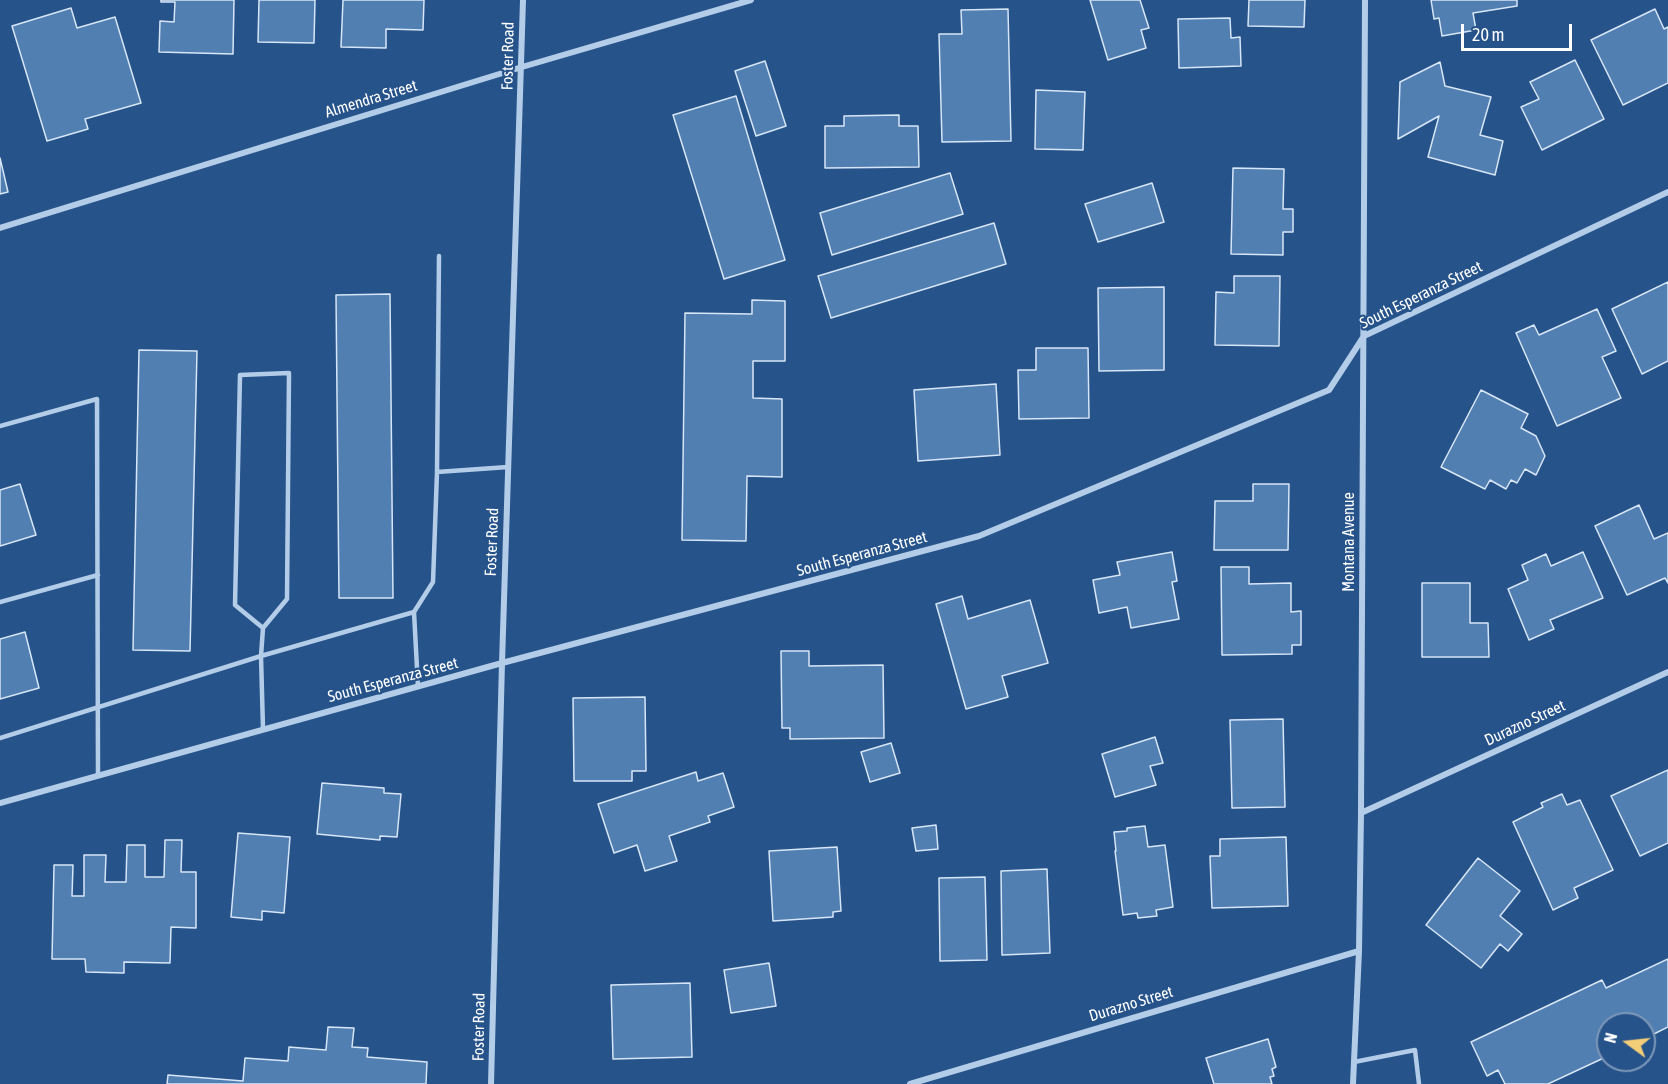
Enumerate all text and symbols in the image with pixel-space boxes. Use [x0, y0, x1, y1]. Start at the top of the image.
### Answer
scale bar [1464, 12, 1575, 50]
street label: Foster Road [498, 22, 518, 90]
text: 20 m [1472, 24, 1504, 45]
street label: Almendra Street [323, 76, 419, 122]
street label: South Esperanza Street [1357, 257, 1485, 333]
street label: Montana Avenue [1339, 492, 1359, 592]
street label: Foster Road [481, 507, 503, 577]
street label: South Esperanza Street [795, 527, 929, 581]
street label: South Esperanza Street [326, 653, 460, 707]
street label: Durazno Street [1482, 696, 1568, 750]
street label: Durazno Street [1087, 982, 1175, 1026]
street label: Foster Road [469, 993, 489, 1061]
north arrow [1596, 1012, 1656, 1072]
text: N [1601, 1031, 1620, 1045]

